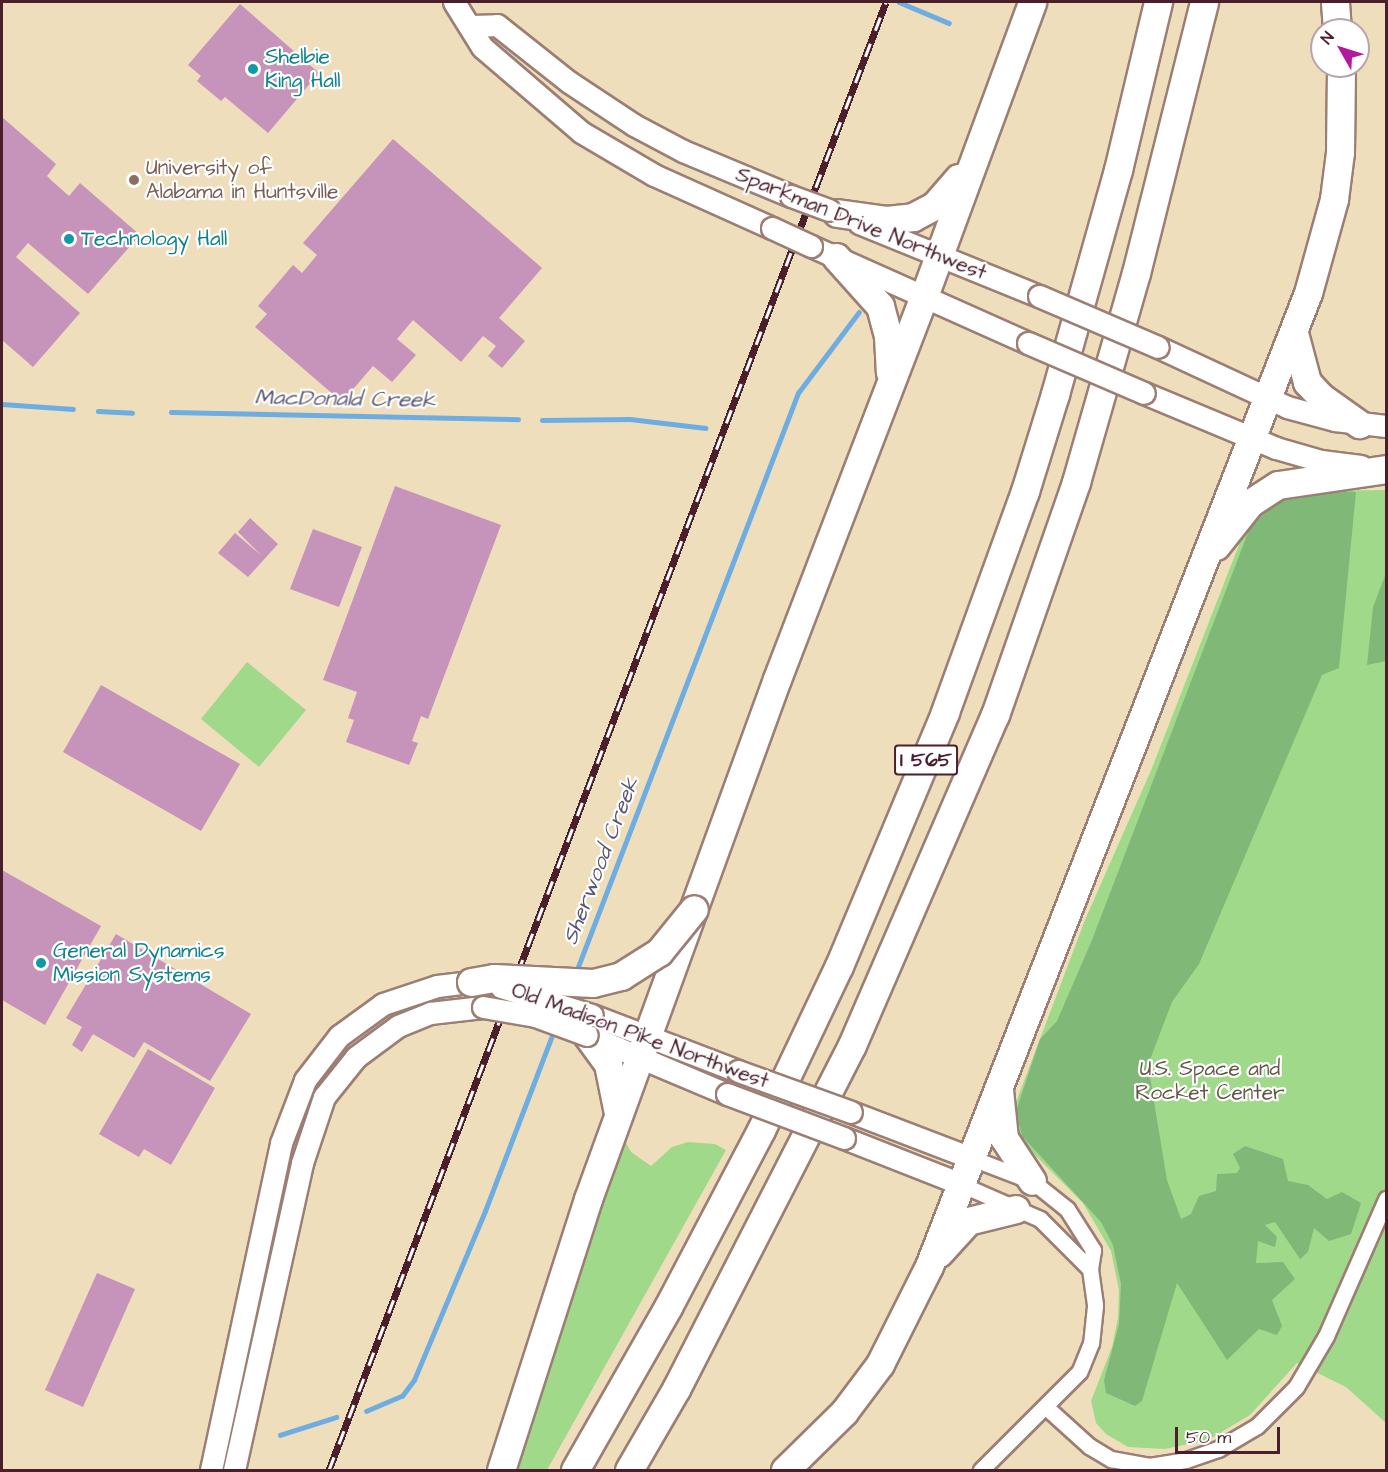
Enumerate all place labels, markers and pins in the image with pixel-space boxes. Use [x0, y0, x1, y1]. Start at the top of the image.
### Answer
place label: Shelbie King Hall [265, 44, 341, 94]
marker: Shelbie King Hall [246, 62, 260, 76]
place label: University of Alabama in Huntsville [146, 155, 338, 205]
marker: University of Alabama in Huntsville [127, 173, 141, 187]
place label: Technology Hall [81, 226, 227, 252]
marker: Technology Hall [62, 232, 76, 246]
place label: General Dynamics Mission Systems [53, 938, 224, 988]
marker: General Dynamics Mission Systems [34, 956, 48, 970]

